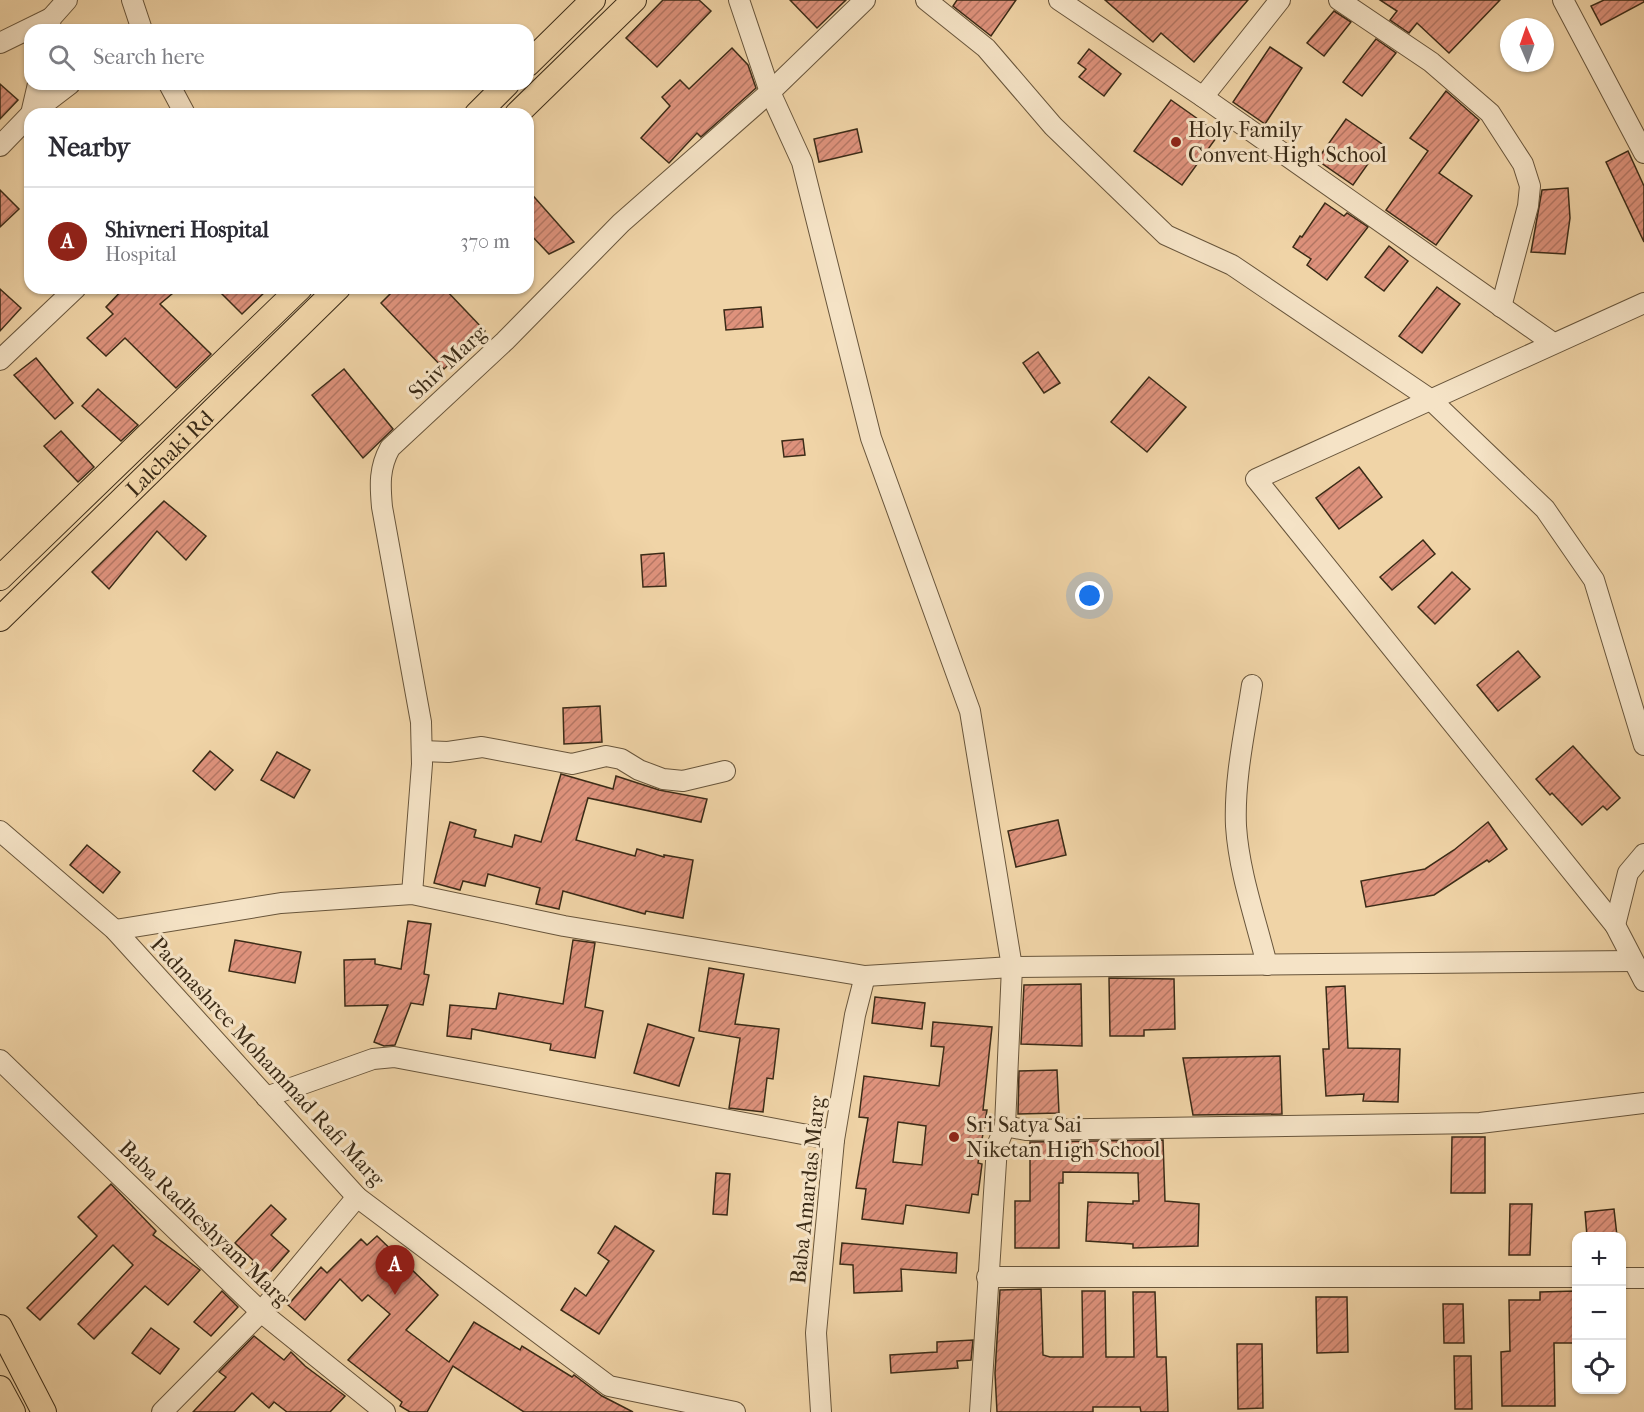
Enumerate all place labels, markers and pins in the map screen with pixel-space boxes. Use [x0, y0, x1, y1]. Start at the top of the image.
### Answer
place label: Holy Family Convent High School [1188, 117, 1387, 168]
marker: Holy Family Convent High School [1169, 135, 1183, 149]
place label: Sri Satya Sai Niketan High School [966, 1112, 1160, 1163]
marker: Sri Satya Sai Niketan High School [947, 1130, 961, 1144]
pin: A [376, 1246, 414, 1295]

